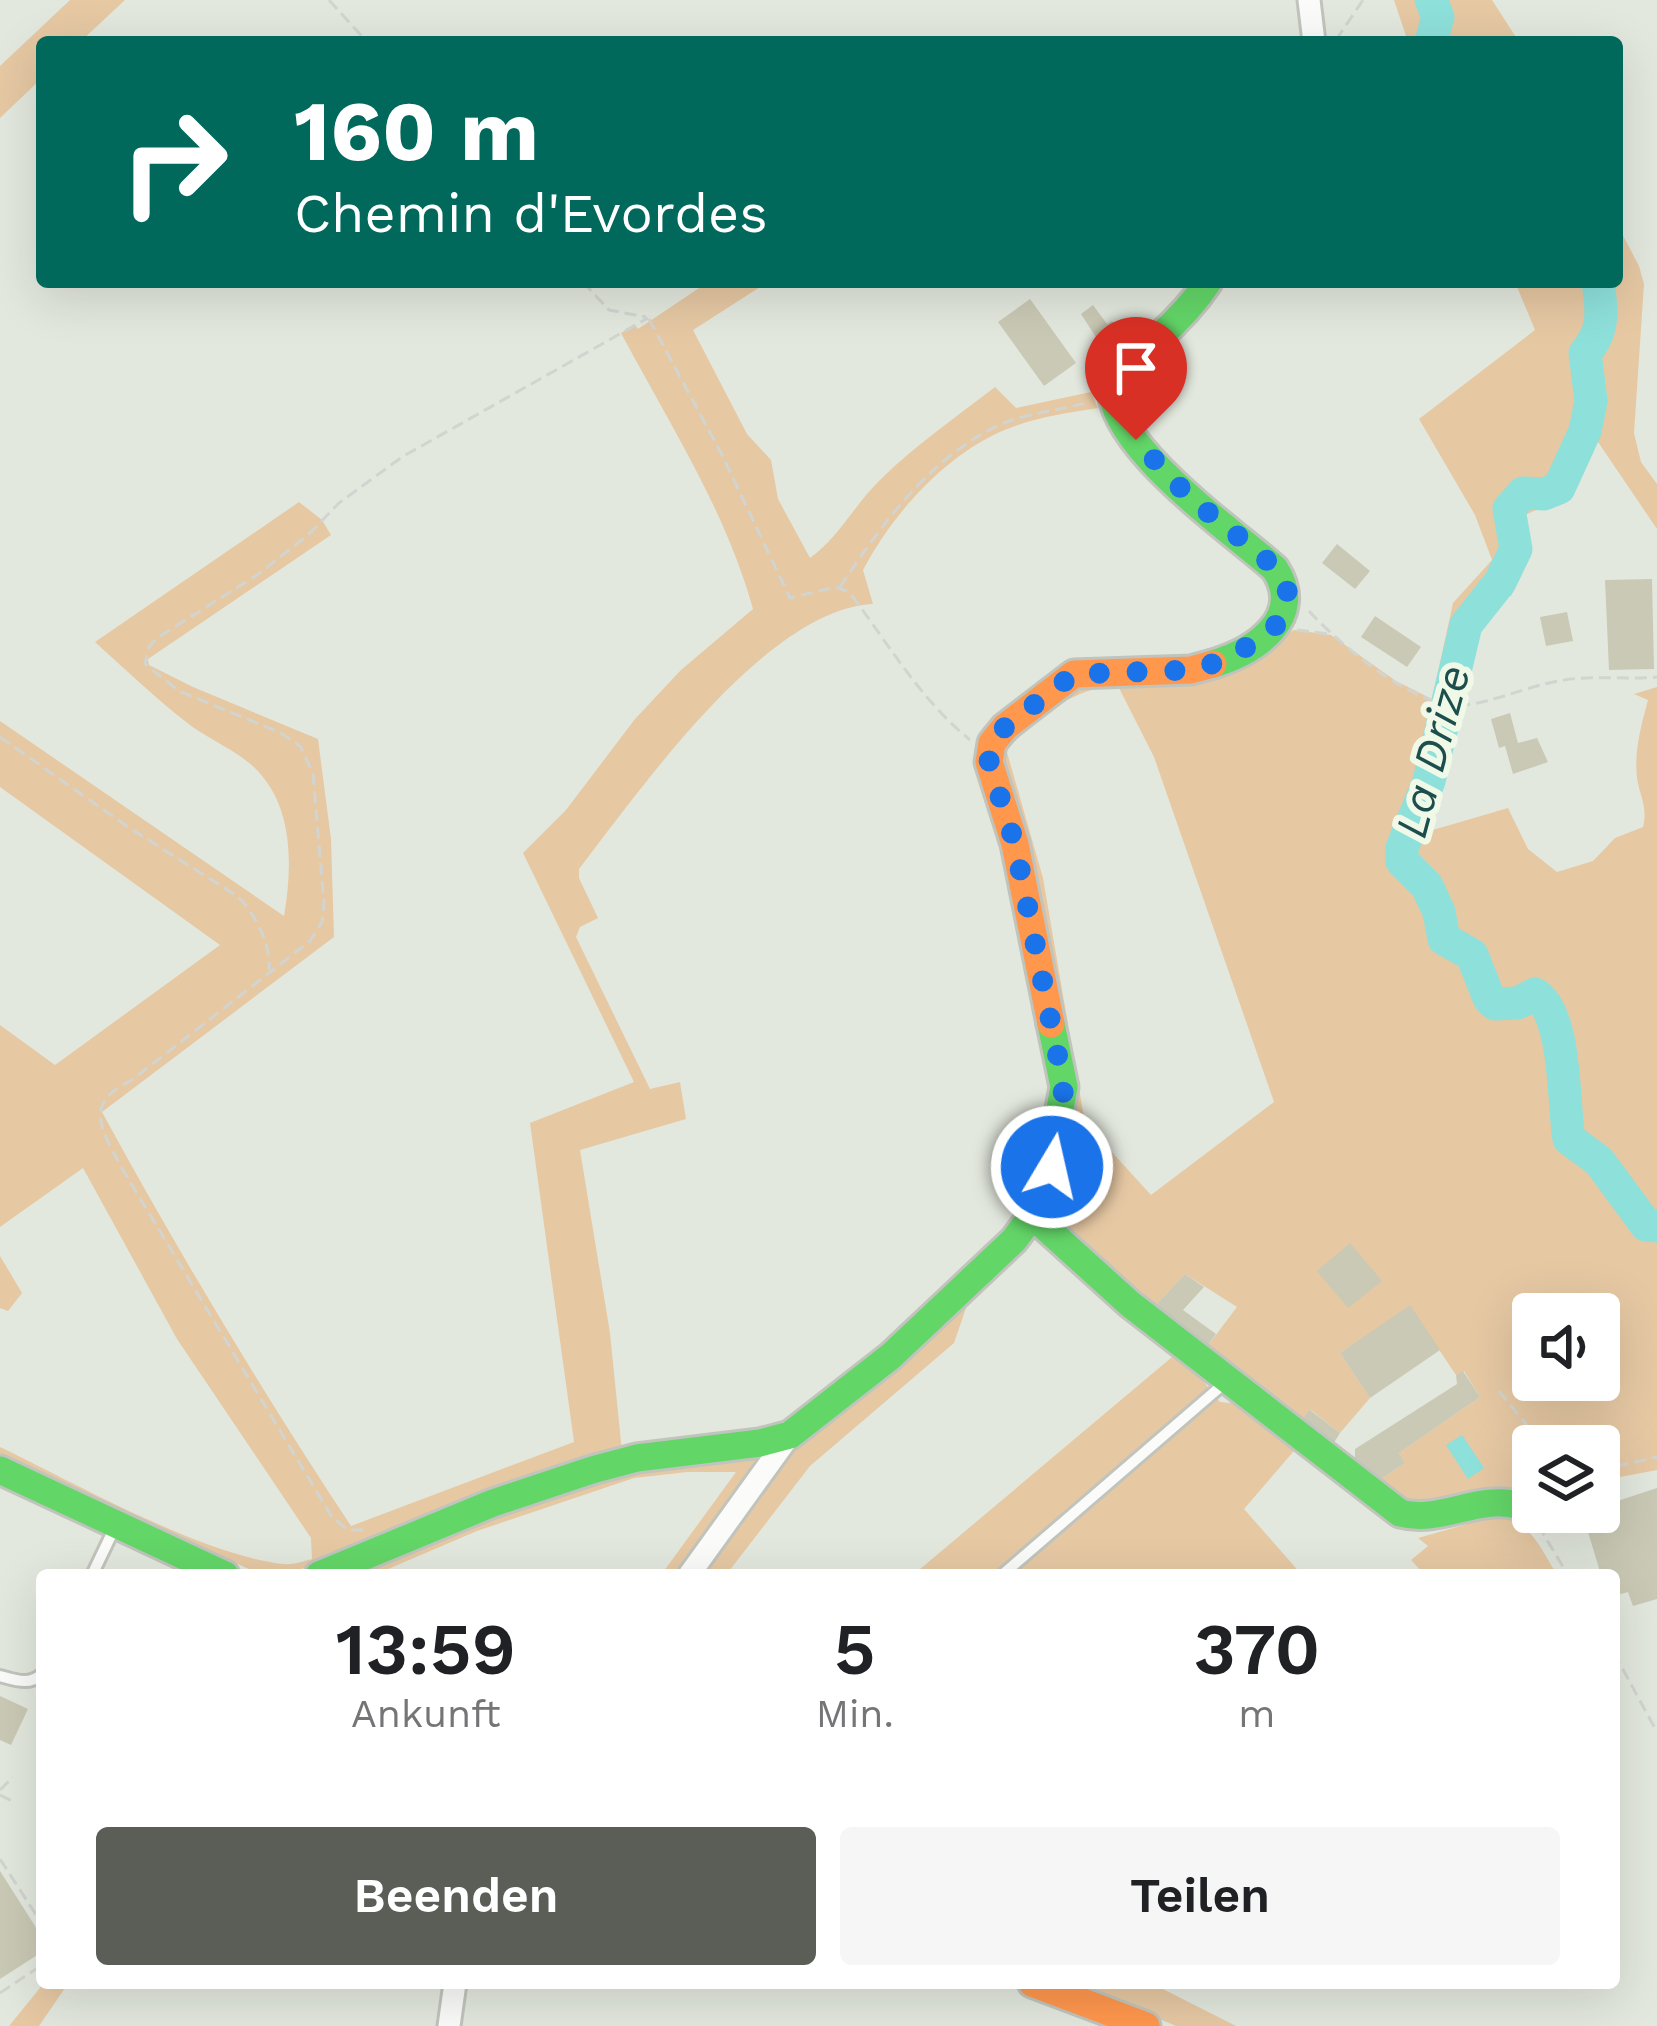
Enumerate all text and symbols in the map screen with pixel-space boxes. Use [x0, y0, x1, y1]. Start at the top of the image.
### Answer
text: 160 m [294, 82, 539, 180]
icon: right [96, 84, 252, 240]
text: Chemin d'Evordes [294, 182, 768, 245]
pin [1085, 317, 1187, 440]
icon: arrive [1103, 335, 1169, 401]
water label: La Drize [1384, 659, 1481, 843]
position arrow [989, 1104, 1115, 1230]
map controls [1512, 1293, 1620, 1533]
button: sound [1512, 1293, 1620, 1401]
button: layers [1512, 1425, 1620, 1533]
text: 13:59 [336, 1607, 516, 1691]
text: 5 [834, 1607, 876, 1691]
text: 370 [1194, 1607, 1320, 1691]
text: Ankunft [351, 1691, 501, 1736]
text: Min. [816, 1691, 894, 1736]
text: m [1238, 1691, 1276, 1736]
button: Beenden [96, 1827, 816, 1965]
button: Teilen [840, 1827, 1560, 1965]

